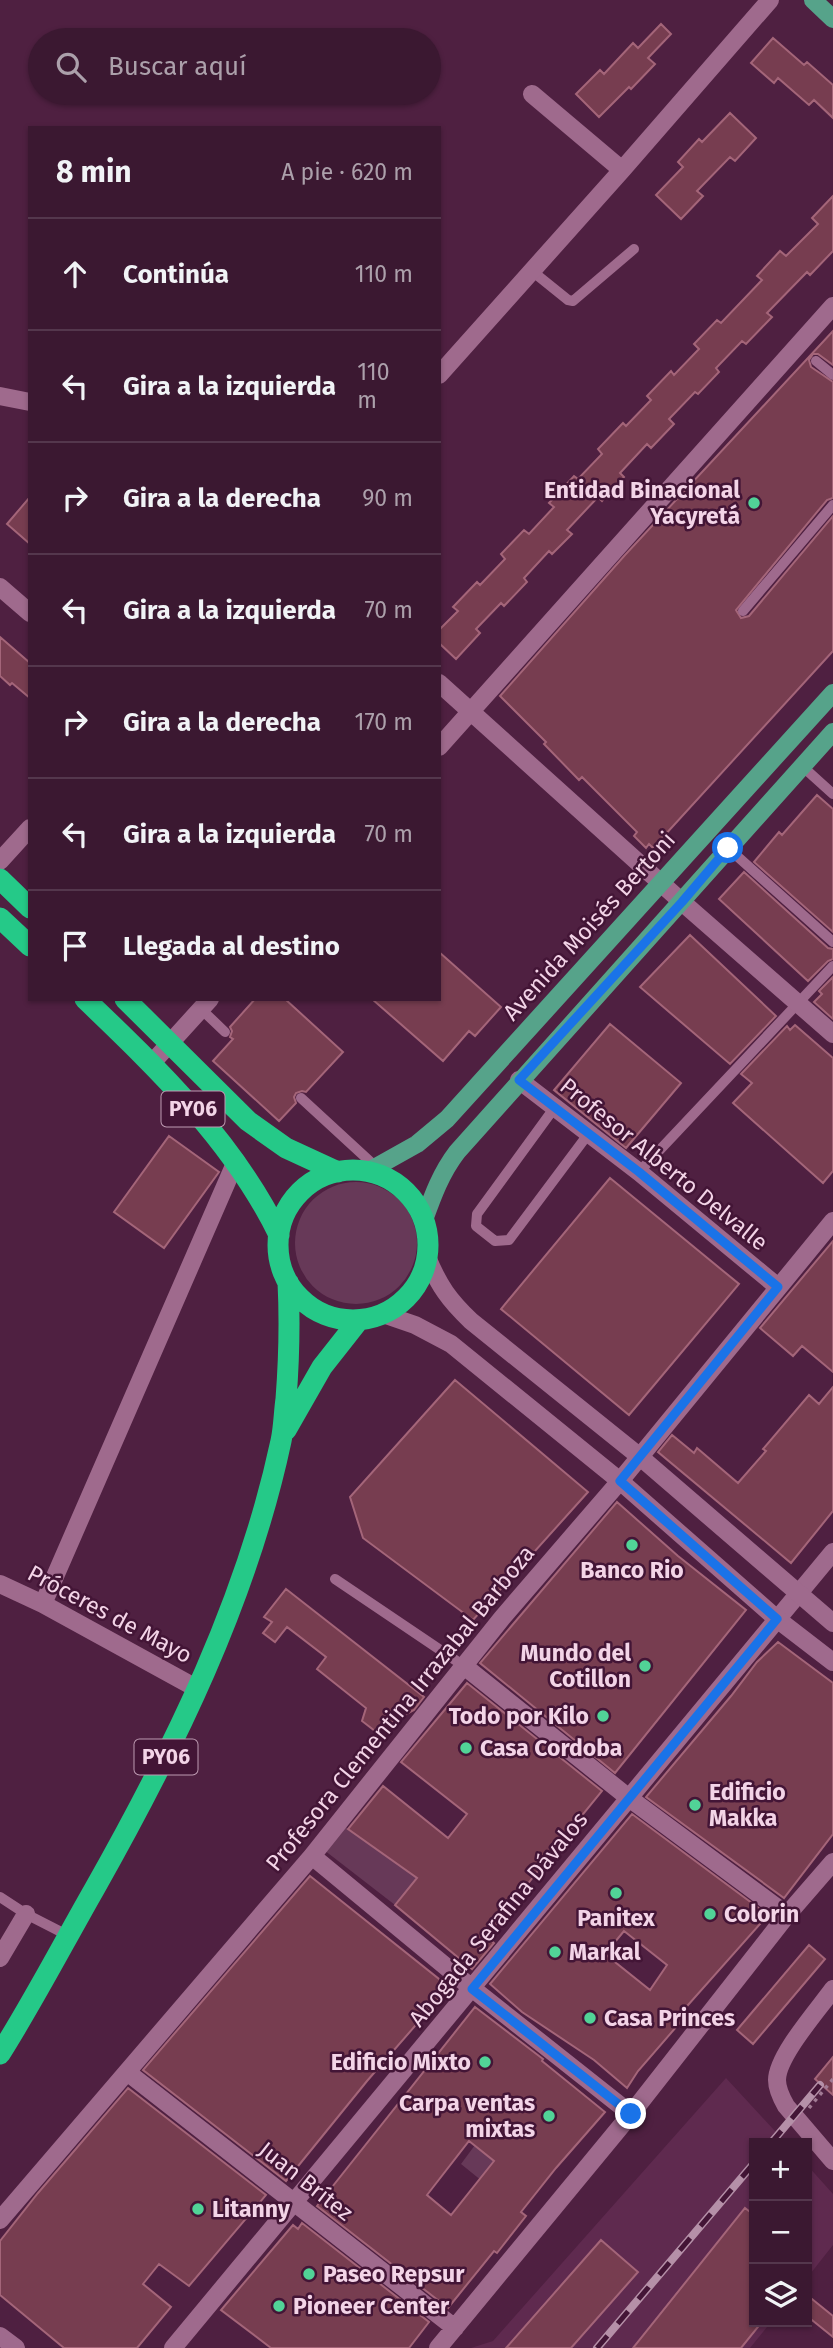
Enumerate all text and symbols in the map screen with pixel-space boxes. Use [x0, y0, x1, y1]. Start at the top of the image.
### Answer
search box [28, 28, 441, 105]
icon: search [52, 48, 90, 86]
text: Buscar aquí [108, 51, 246, 82]
text: 8 min [56, 154, 132, 190]
text: A pie · 620 m [281, 158, 413, 186]
icon: ahead [56, 255, 94, 293]
text: Continúa [123, 259, 229, 290]
text: 110 m [355, 260, 413, 288]
text: 110 m [357, 358, 390, 414]
icon: left [56, 367, 94, 405]
text: Gira a la izquierda [123, 371, 336, 402]
place label: Entidad Binacional Yacyretá [544, 476, 740, 530]
icon: right [56, 479, 94, 517]
text: Gira a la derecha [123, 483, 321, 514]
text: 90 m [362, 484, 413, 512]
marker: Entidad Binacional Yacyretá [746, 495, 762, 511]
icon: left [56, 591, 94, 629]
text: Gira a la izquierda [123, 595, 336, 626]
text: 70 m [364, 596, 413, 624]
icon: right [56, 703, 94, 741]
text: Gira a la derecha [123, 707, 321, 738]
text: 170 m [354, 708, 413, 736]
icon: left [56, 815, 94, 853]
text: Gira a la izquierda [123, 819, 336, 850]
text: 70 m [364, 820, 413, 848]
street label: Avenida Moisés Bertoni [497, 826, 681, 1026]
route start [712, 832, 743, 863]
icon: arrive [56, 927, 94, 965]
text: Llegada al destino [123, 931, 340, 962]
street label: Profesor Alberto Delvalle [554, 1072, 774, 1256]
road number: PY06 [162, 1092, 224, 1126]
marker: Banco Rio [624, 1537, 640, 1553]
street label: Profesora Clementina Irrazabal Barboza [260, 1539, 540, 1877]
place label: Banco Rio [580, 1556, 684, 1584]
street label: Próceres de Mayo [23, 1559, 197, 1669]
place label: Mundo del Cotillon [520, 1639, 631, 1693]
marker: Mundo del Cotillon [637, 1658, 653, 1674]
place label: Todo por Kilo [449, 1702, 589, 1730]
marker: Todo por Kilo [595, 1708, 611, 1724]
place label: Casa Cordoba [480, 1734, 622, 1762]
road number: PY06 [134, 1740, 198, 1774]
marker: Casa Cordoba [458, 1740, 474, 1756]
place label: Edificio Makka [709, 1778, 786, 1832]
marker: Edificio Makka [687, 1797, 703, 1813]
street label: Abogada Serafina Dávalos [403, 1806, 593, 2032]
marker: Panitex [608, 1885, 624, 1901]
place label: Colorin [724, 1900, 799, 1928]
place label: Panitex [577, 1904, 655, 1932]
marker: Colorin [702, 1906, 718, 1922]
place label: Markal [569, 1938, 641, 1966]
marker: Markal [547, 1944, 563, 1960]
place label: Casa Princes [604, 2004, 735, 2032]
marker: Casa Princes [582, 2010, 598, 2026]
place label: Edificio Mixto [331, 2048, 471, 2076]
marker: Edificio Mixto [477, 2054, 493, 2070]
place label: Carpa ventas mixtas [399, 2089, 535, 2143]
route end [615, 2098, 646, 2129]
marker: Carpa ventas mixtas [541, 2108, 557, 2124]
street label: Juan Brítez [253, 2135, 359, 2227]
map controls [749, 2138, 812, 2327]
button: + [749, 2138, 812, 2201]
place label: Litanny [212, 2195, 291, 2223]
marker: Litanny [190, 2201, 206, 2217]
button: − [749, 2201, 812, 2264]
place label: Paseo Repsur [323, 2260, 465, 2288]
button: layers [749, 2264, 812, 2327]
marker: Paseo Repsur [301, 2266, 317, 2282]
place label: Pioneer Center [293, 2292, 450, 2320]
marker: Pioneer Center [271, 2298, 287, 2314]

